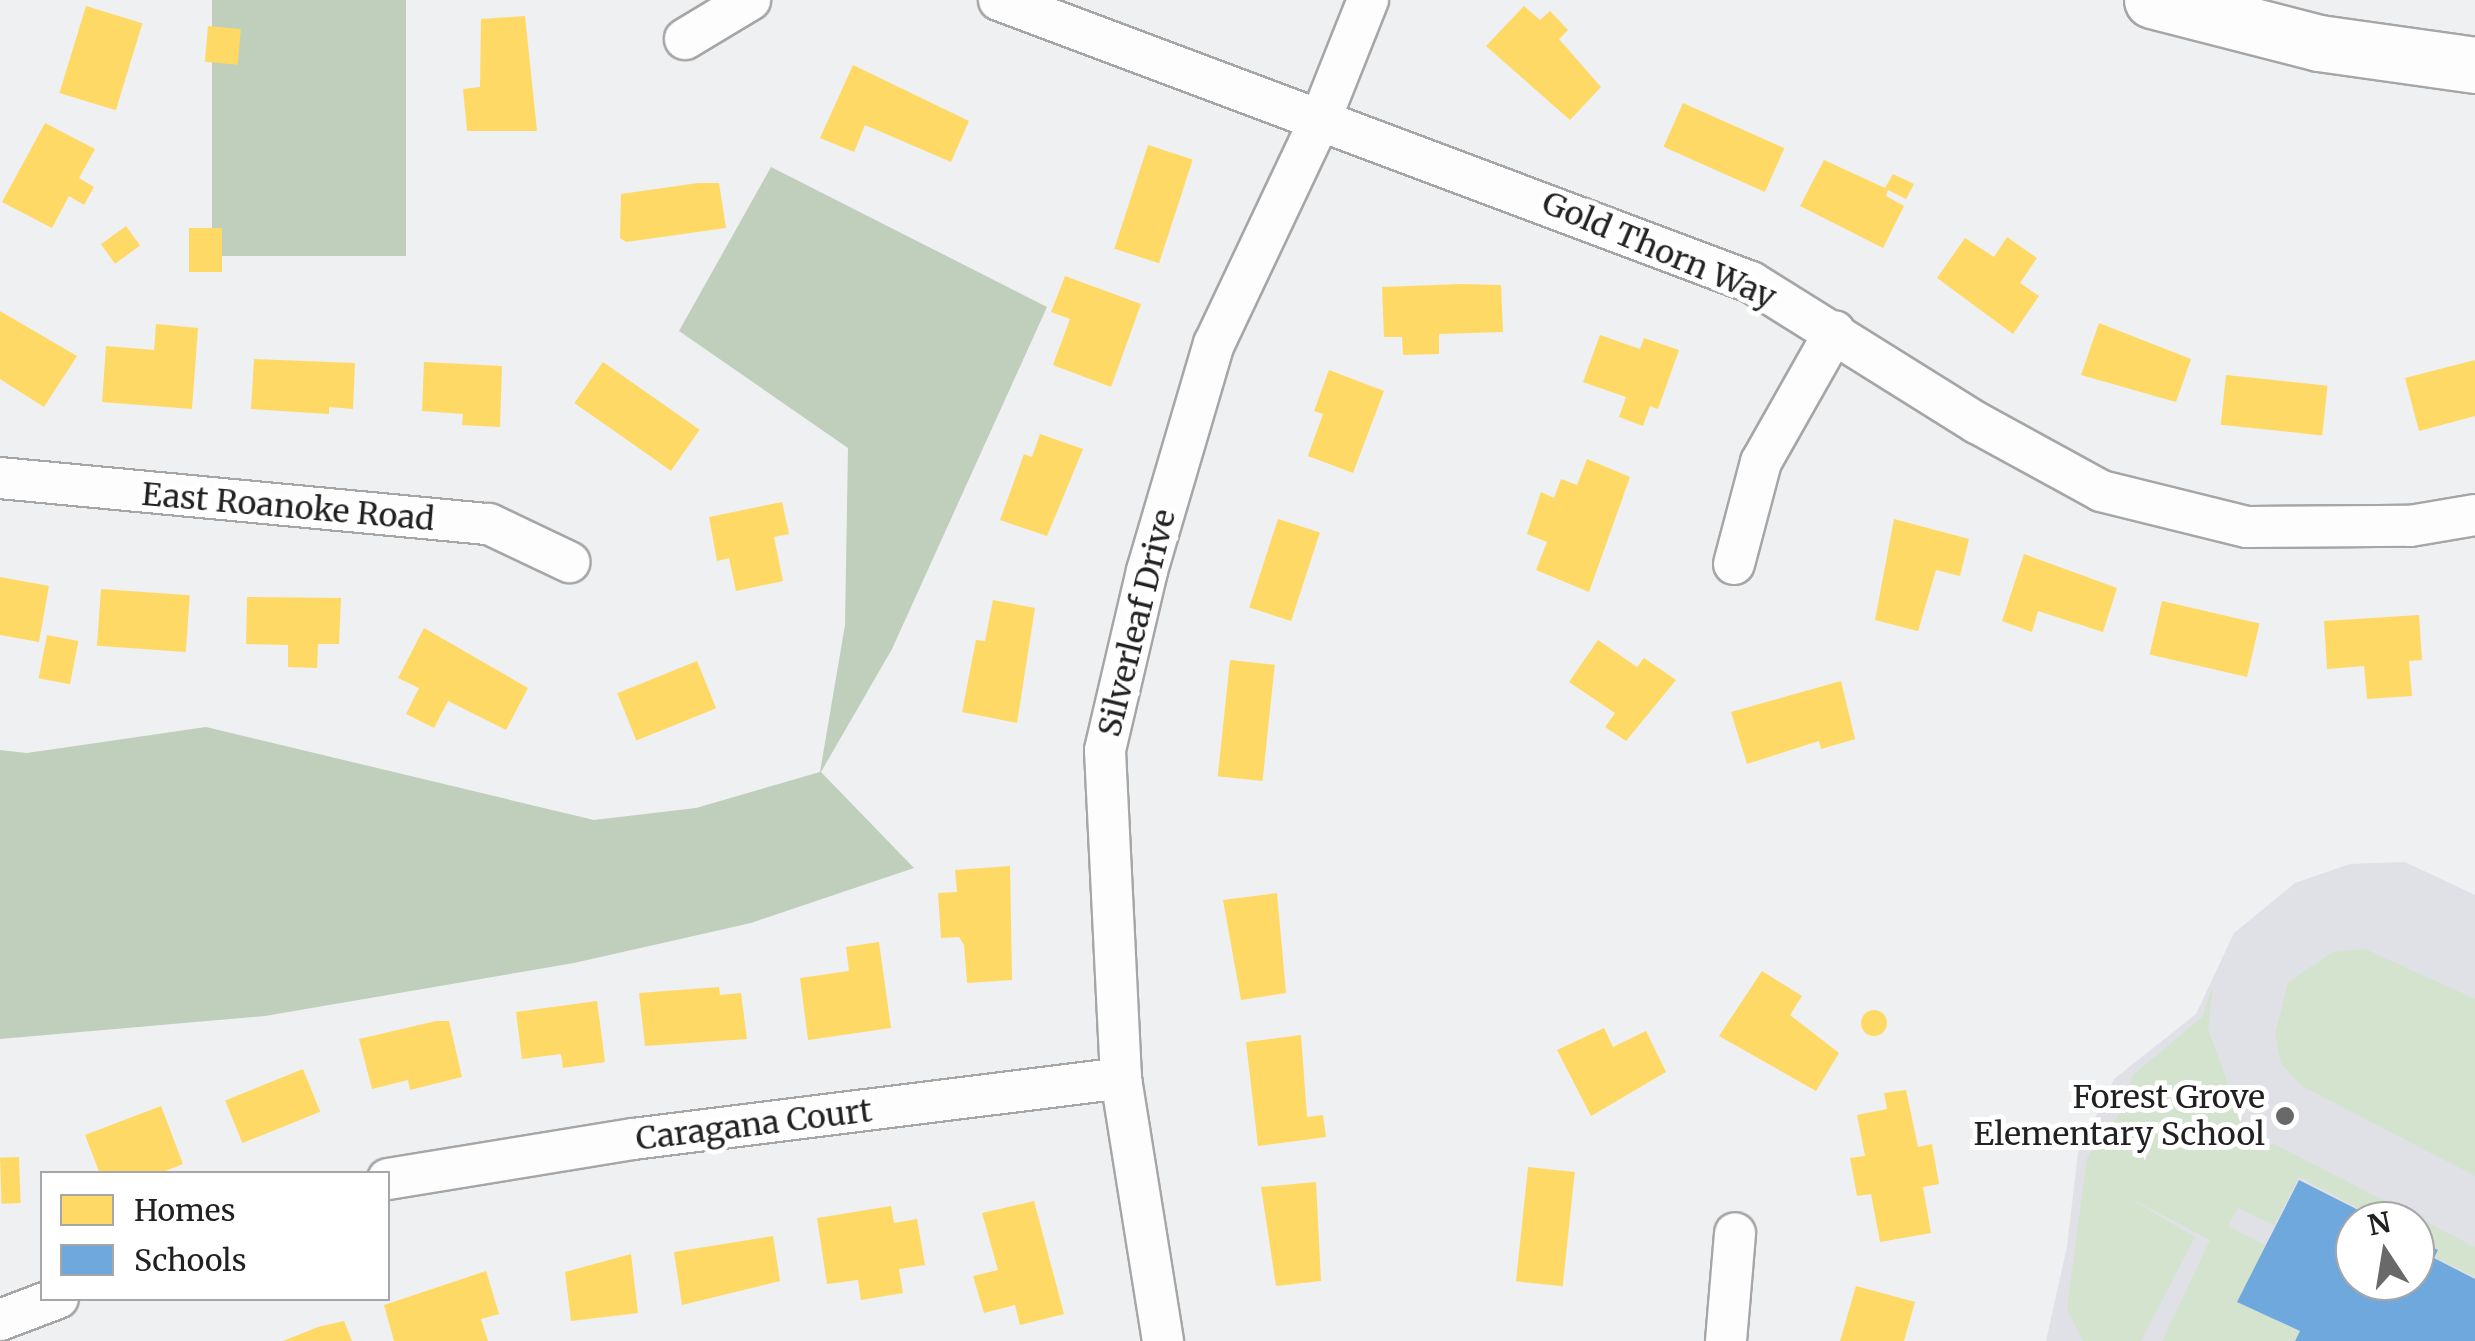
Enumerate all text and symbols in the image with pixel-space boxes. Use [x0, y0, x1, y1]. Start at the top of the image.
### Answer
street label: Gold Thorn Way [1536, 183, 1782, 317]
street label: East Roanoke Road [140, 475, 436, 539]
street label: Silverleaf Drive [1090, 505, 1184, 741]
place label: Forest Grove Elementary School [1974, 1079, 2265, 1154]
street label: Caragana Court [634, 1091, 874, 1159]
marker: Forest Grove Elementary School [2274, 1105, 2296, 1127]
legend [40, 1171, 390, 1301]
text: Homes [134, 1191, 235, 1229]
north arrow [2335, 1201, 2435, 1301]
text: N [2365, 1204, 2394, 1244]
text: Schools [134, 1241, 246, 1279]

